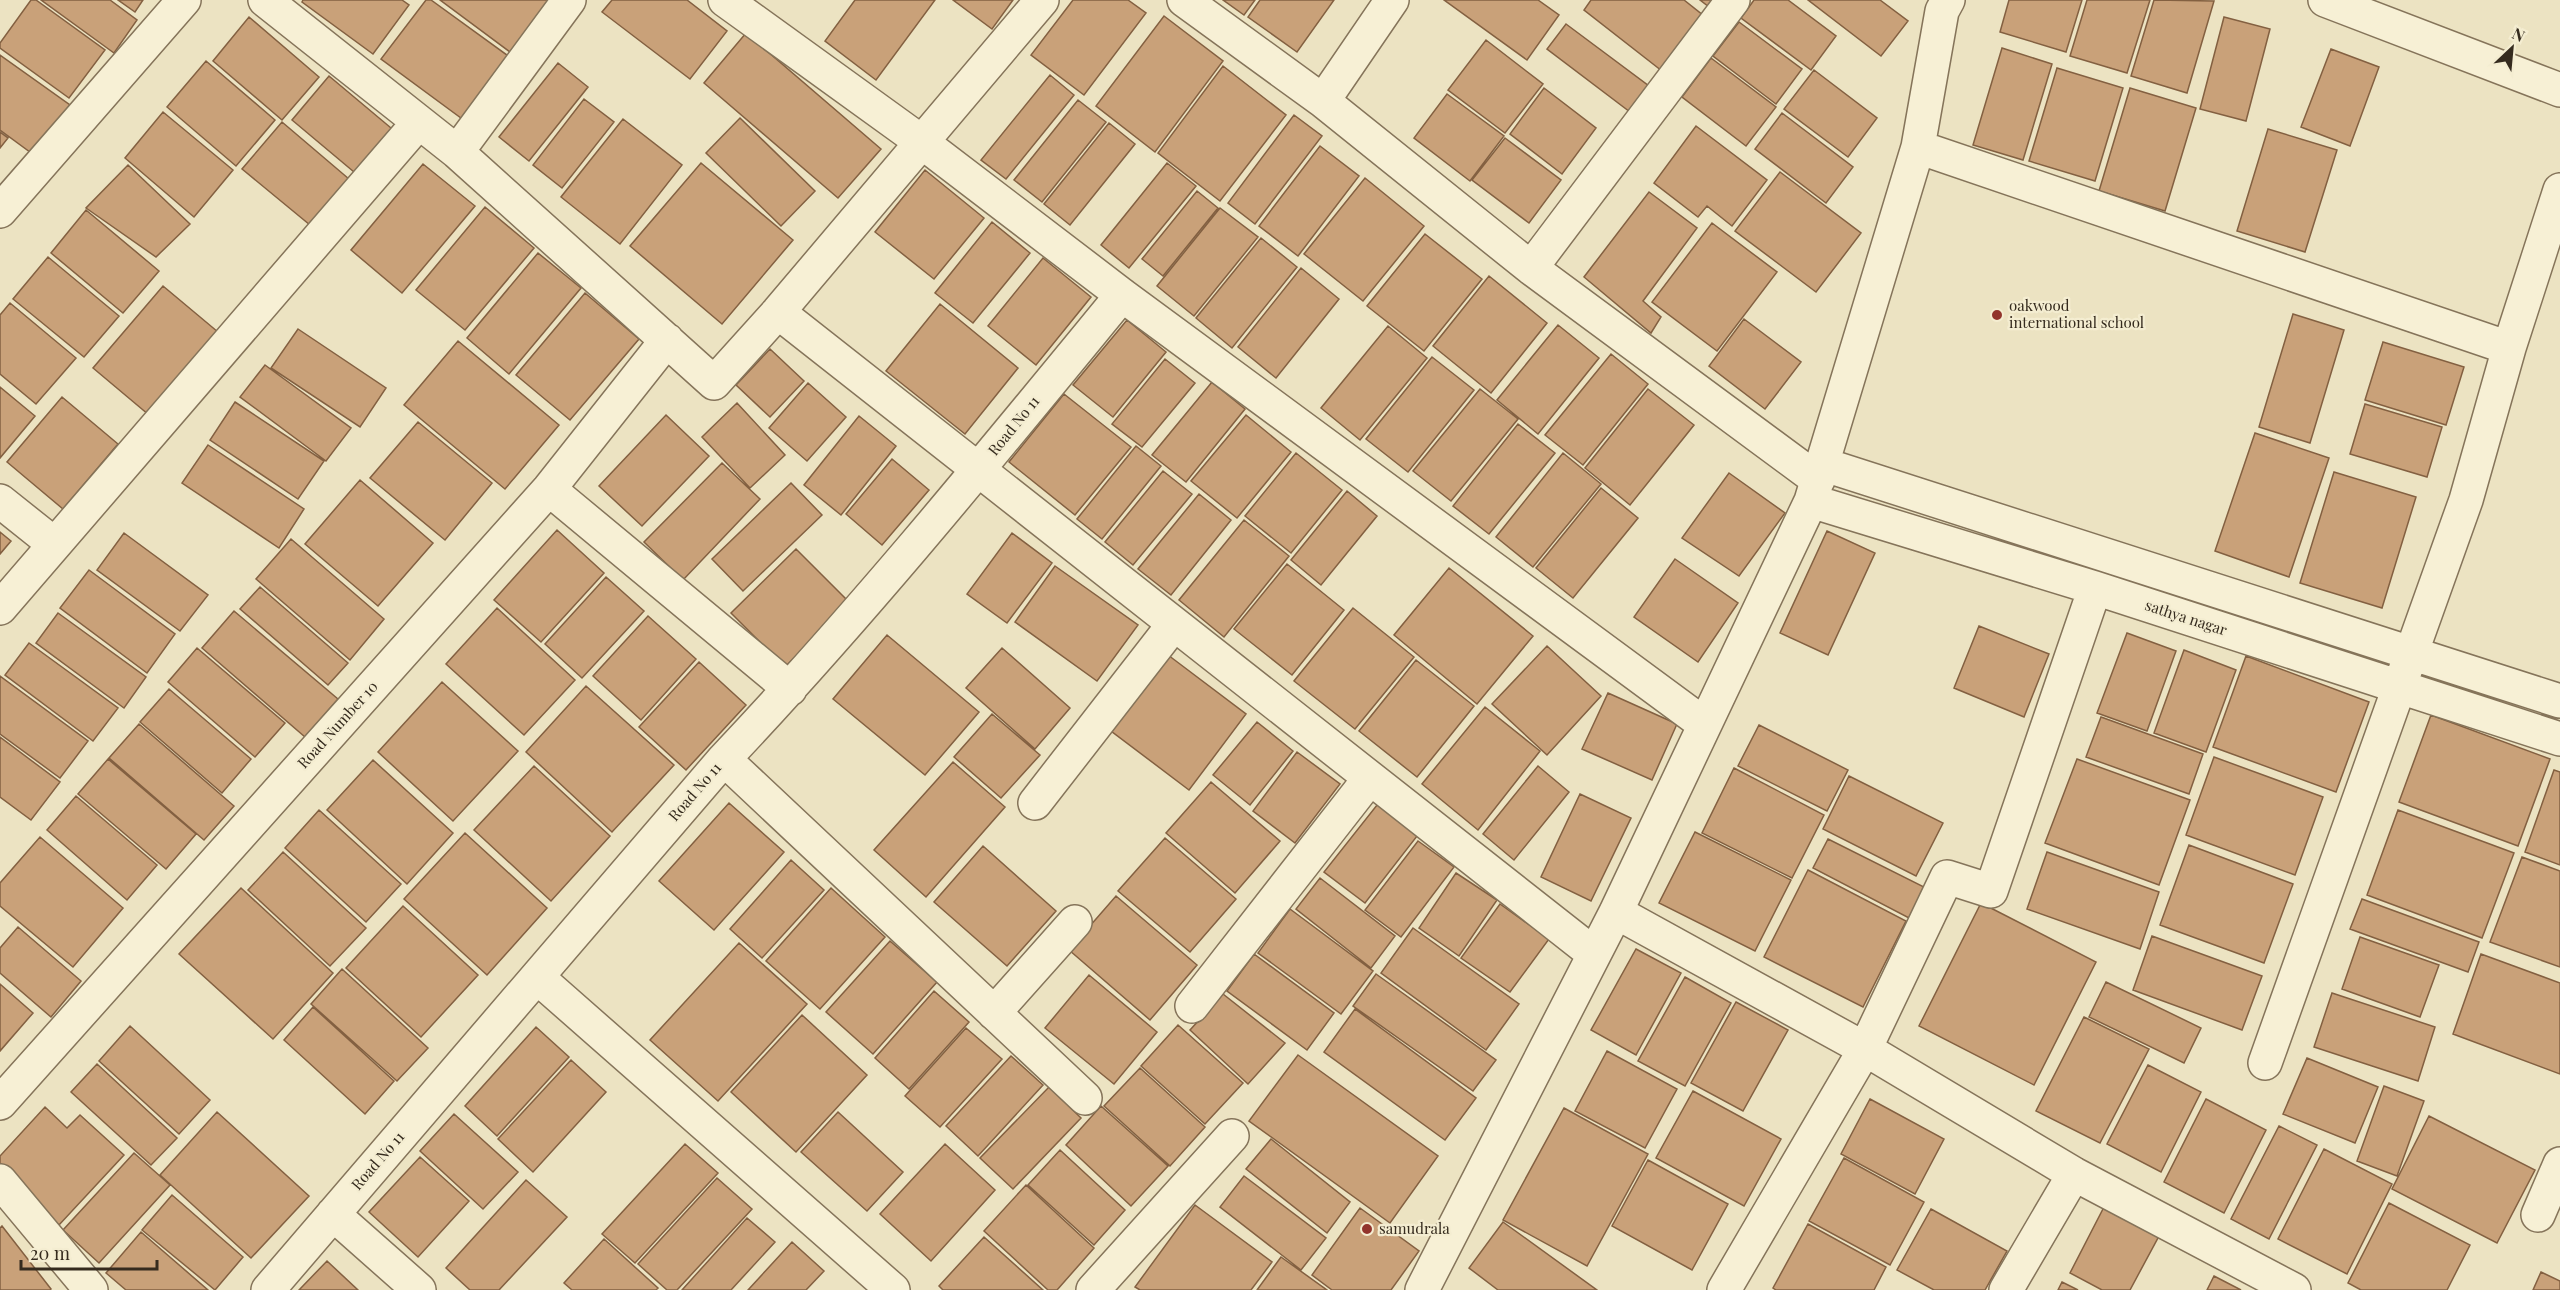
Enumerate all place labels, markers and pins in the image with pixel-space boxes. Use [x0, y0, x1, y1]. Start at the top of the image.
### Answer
place label: oakwood international school [2009, 295, 2144, 332]
marker: oakwood international school [1990, 308, 2004, 322]
place label: samudrala [1379, 1218, 1450, 1238]
marker: samudrala [1360, 1222, 1374, 1236]

